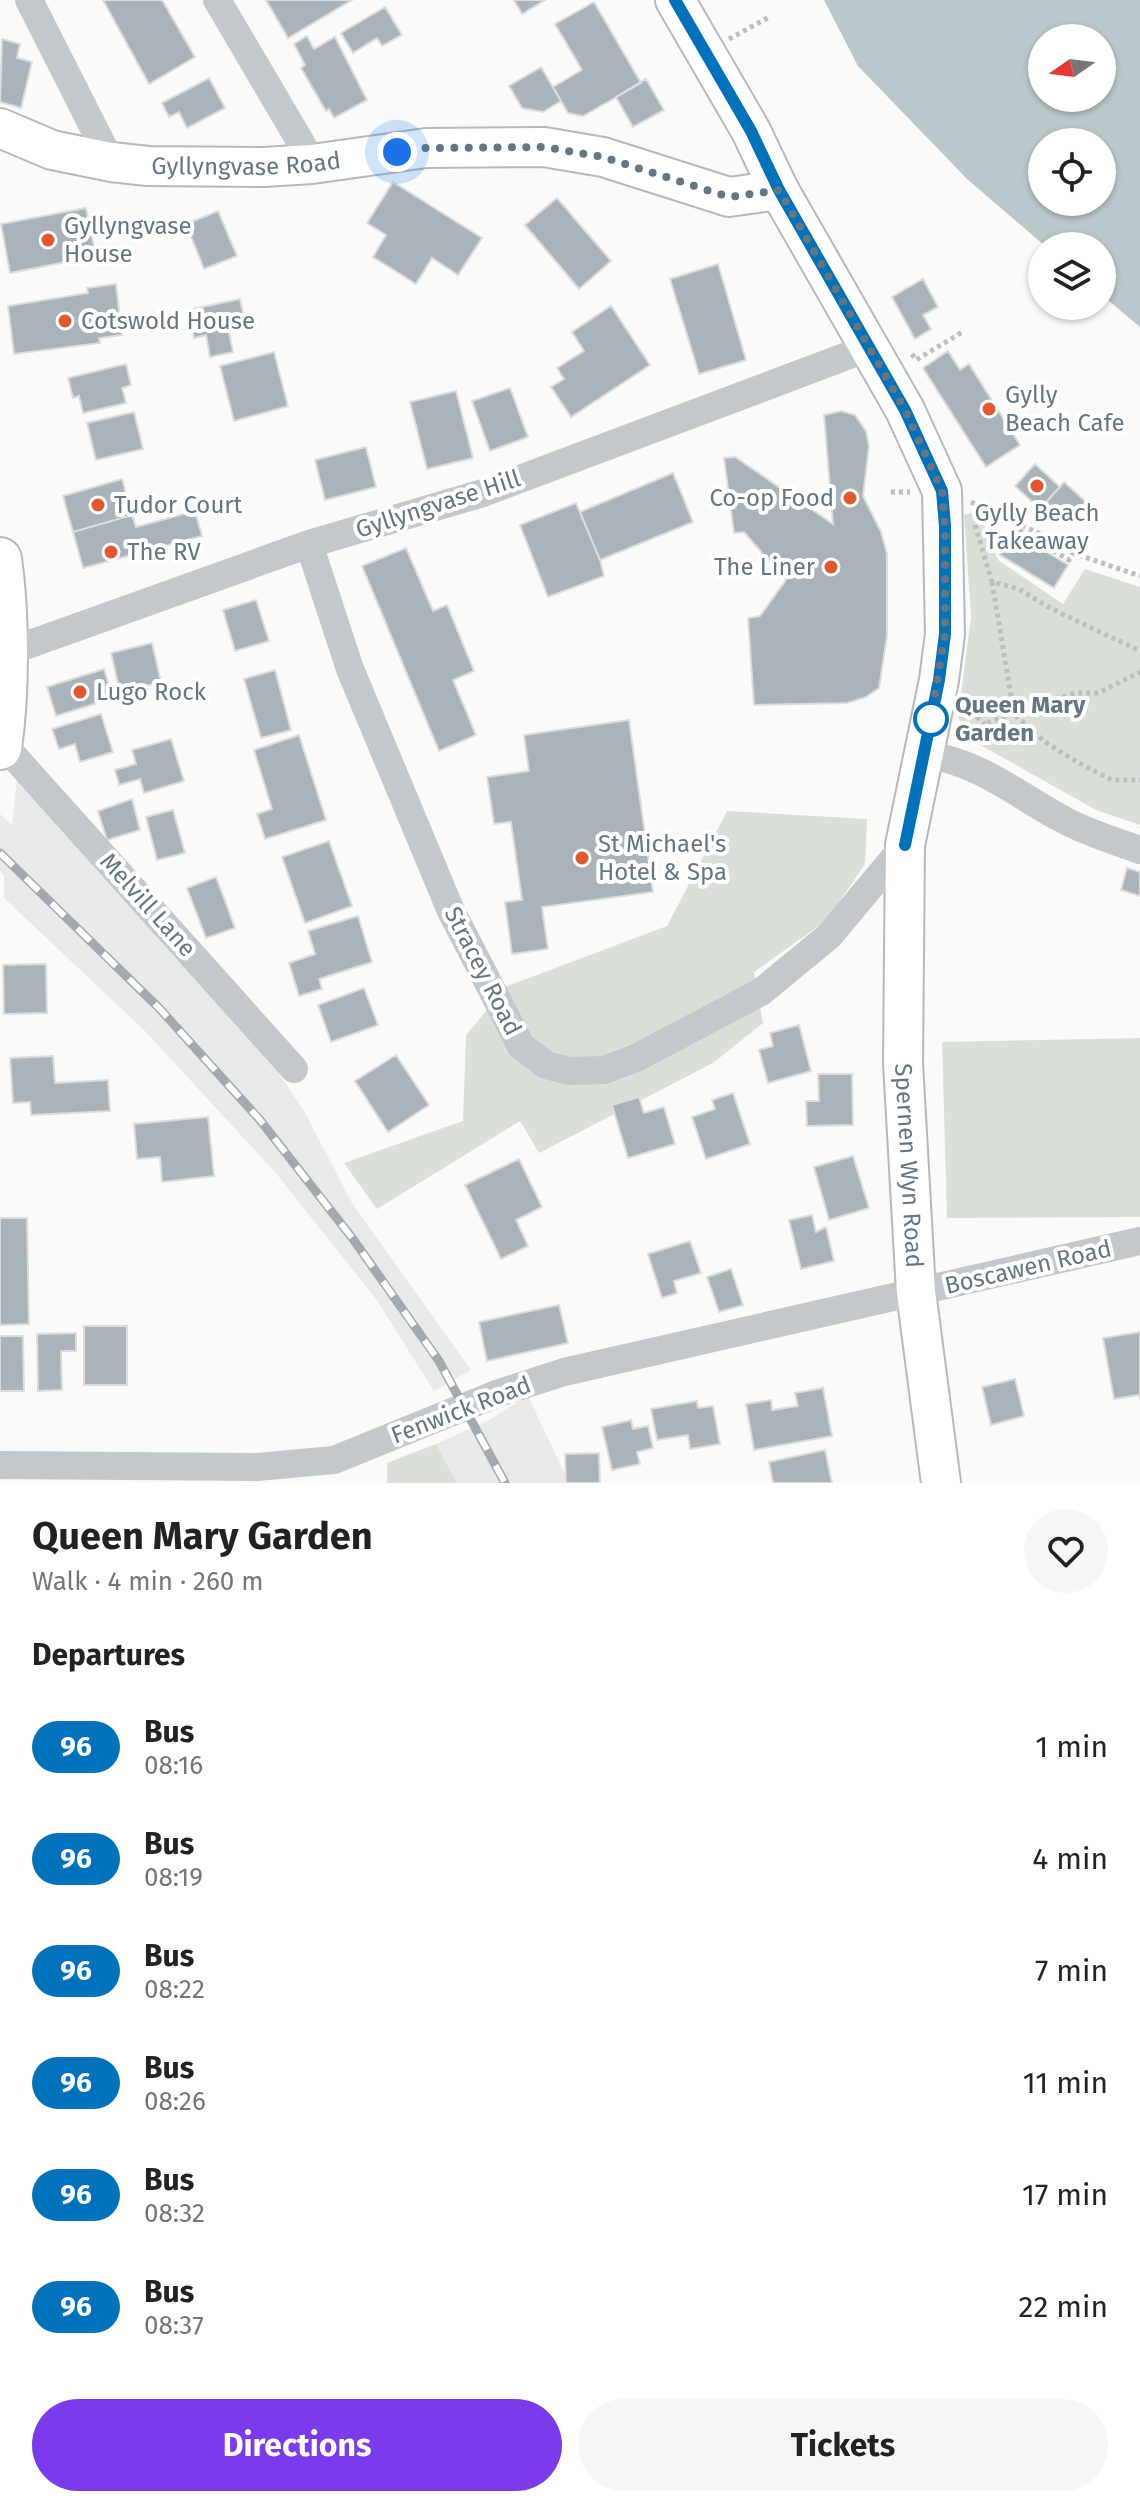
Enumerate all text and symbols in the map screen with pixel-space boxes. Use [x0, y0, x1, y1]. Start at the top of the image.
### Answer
north arrow [1028, 24, 1116, 112]
map controls [1028, 24, 1116, 320]
button: locate [1028, 128, 1116, 216]
your location [377, 132, 417, 172]
street label: Gyllyngvase Road [151, 146, 342, 181]
place label: Gyllyngvase House [64, 212, 192, 268]
marker: Gyllyngvase House [39, 231, 57, 249]
button: layers [1028, 232, 1116, 320]
place label: Cotswold House [81, 307, 255, 335]
marker: Cotswold House [56, 312, 74, 330]
place label: Gylly Beach Cafe [1005, 381, 1125, 437]
marker: Gylly Beach Cafe [980, 400, 998, 418]
street label: Gyllyngvase Hill [352, 464, 524, 544]
marker: Gylly Beach Takeaway [1028, 477, 1046, 495]
place label: Co-op Food [709, 484, 834, 512]
marker: Co-op Food [841, 489, 859, 507]
place label: Tudor Court [114, 491, 243, 519]
marker: Tudor Court [89, 496, 107, 514]
place label: Gylly Beach Takeaway [975, 499, 1099, 555]
place label: The RV [127, 538, 201, 566]
marker: The RV [102, 543, 120, 561]
place label: The Liner [714, 553, 816, 581]
marker: The Liner [822, 558, 840, 576]
place label: Lugo Rock [96, 678, 207, 706]
marker: Lugo Rock [71, 683, 89, 701]
place label: Queen Mary Garden [955, 691, 1086, 747]
marker: Queen Mary Garden [914, 702, 948, 736]
place label: St Michael's Hotel & Spa [598, 830, 727, 886]
street label: Melvill Lane [94, 848, 202, 962]
marker: St Michael's Hotel & Spa [573, 849, 591, 867]
street label: Stracey Road [439, 902, 527, 1040]
street label: Spernen Wyn Road [889, 1063, 929, 1269]
street label: Boscawen Road [942, 1234, 1114, 1300]
street label: Fenwick Road [387, 1370, 535, 1450]
button: heart [1024, 1509, 1108, 1593]
text: Queen Mary Garden [32, 1513, 373, 1559]
text: Walk · 4 min · 260 m [32, 1566, 264, 1597]
text: Departures [32, 1637, 185, 1673]
text: Bus [144, 1714, 194, 1750]
text: 1 min [1035, 1729, 1108, 1765]
text: 96 [60, 1730, 92, 1763]
text: 08:16 [144, 1750, 203, 1781]
text: Bus [144, 1826, 194, 1862]
text: 4 min [1032, 1841, 1108, 1877]
text: 96 [60, 1842, 92, 1875]
text: 08:19 [144, 1862, 203, 1893]
text: Bus [144, 1938, 194, 1974]
text: 7 min [1035, 1953, 1108, 1989]
text: 96 [60, 1954, 92, 1987]
text: 08:22 [144, 1974, 205, 2005]
text: Bus [144, 2050, 194, 2086]
text: 11 min [1023, 2065, 1108, 2101]
text: 96 [60, 2066, 92, 2099]
text: 08:26 [144, 2086, 206, 2117]
text: Bus [144, 2162, 194, 2198]
text: 17 min [1022, 2177, 1108, 2213]
text: 96 [60, 2178, 92, 2211]
text: 08:32 [144, 2198, 205, 2229]
text: Bus [144, 2274, 194, 2310]
text: 22 min [1019, 2289, 1108, 2325]
text: 96 [60, 2290, 92, 2323]
text: 08:37 [144, 2310, 204, 2341]
button: Directions [32, 2399, 562, 2491]
button: Tickets [578, 2399, 1108, 2491]

